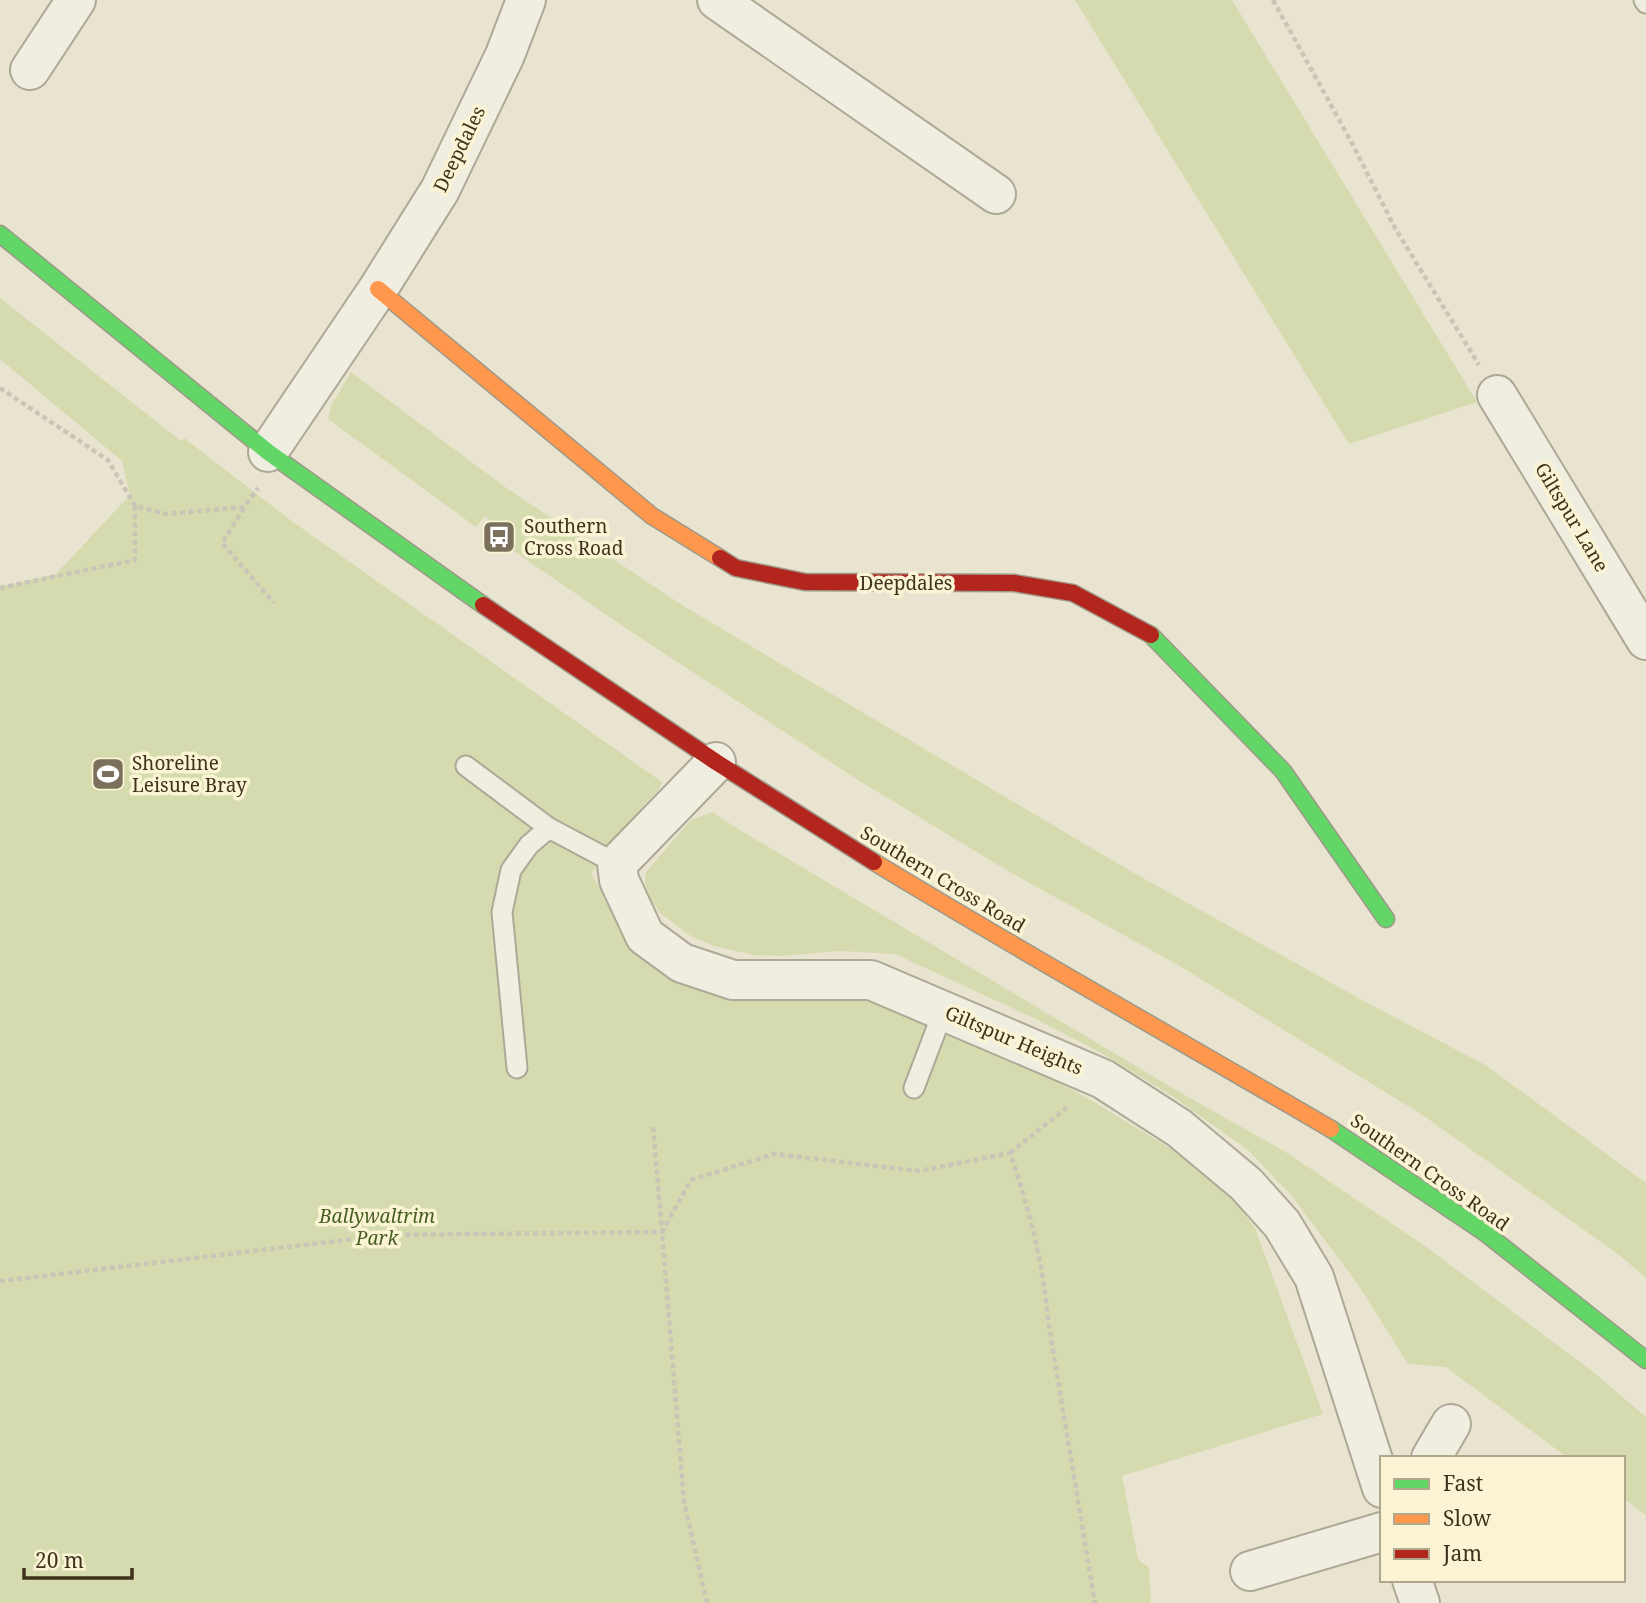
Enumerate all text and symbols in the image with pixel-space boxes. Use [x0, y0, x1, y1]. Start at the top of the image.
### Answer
street label: Deepdales [427, 102, 491, 196]
street label: Giltspur Lane [1529, 457, 1615, 577]
place label: Southern Cross Road [524, 513, 624, 561]
bus stop icon: Southern Cross Road [480, 518, 518, 556]
street label: Deepdales [860, 570, 952, 596]
place label: Shoreline Leisure Bray [132, 750, 247, 798]
sports icon: Shoreline Leisure Bray [89, 755, 127, 793]
street label: Southern Cross Road [856, 819, 1030, 939]
street label: Giltspur Heights [941, 999, 1087, 1081]
street label: Southern Cross Road [1346, 1107, 1515, 1237]
park label: Ballywaltrim Park [318, 1203, 435, 1251]
legend [1380, 1456, 1625, 1582]
text: Fast [1443, 1469, 1483, 1497]
text: Slow [1443, 1504, 1492, 1532]
scale bar [24, 1536, 133, 1580]
text: Jam [1442, 1539, 1482, 1567]
text: 20 m [35, 1546, 84, 1574]

